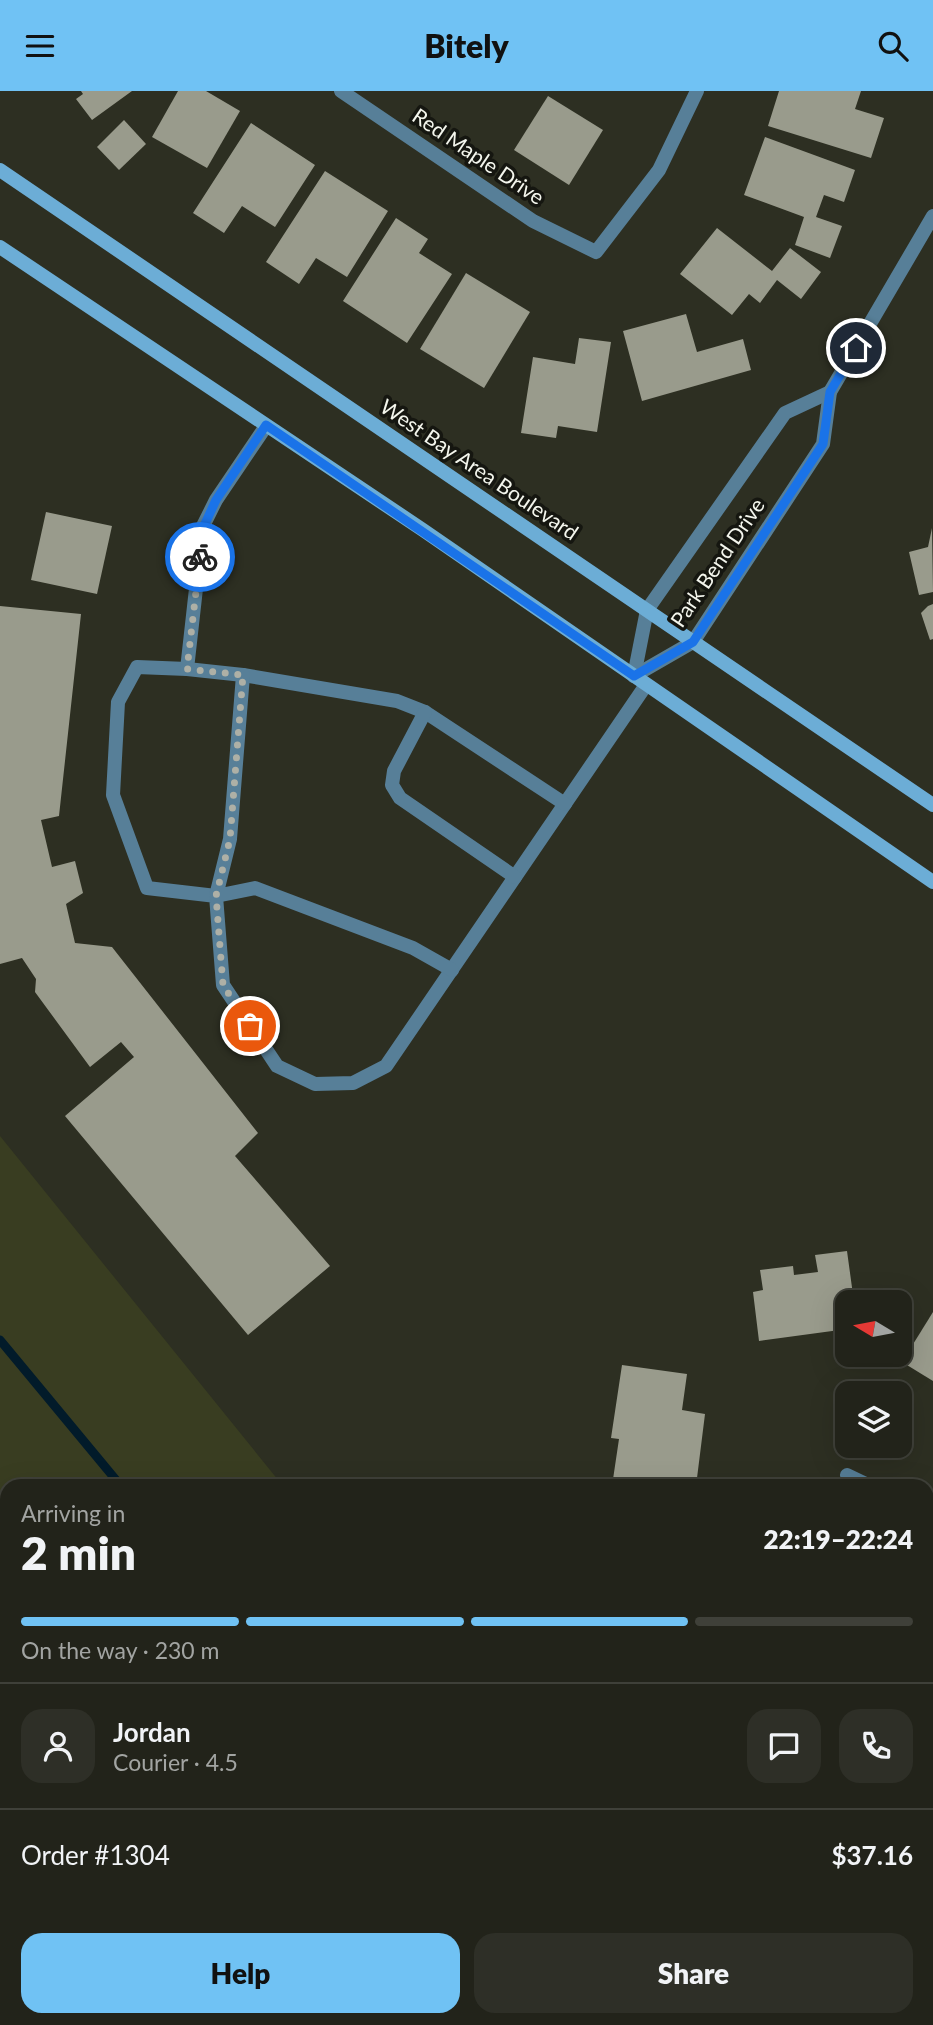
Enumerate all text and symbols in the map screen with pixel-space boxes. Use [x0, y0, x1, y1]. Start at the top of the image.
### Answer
text: Bitely [424, 26, 509, 65]
icon: menu [21, 27, 59, 65]
icon: search [874, 27, 912, 65]
street label: Red Maple Drive [408, 102, 549, 209]
pin [826, 318, 886, 378]
icon: home [837, 329, 875, 367]
street label: West Bay Area Boulevard [376, 393, 584, 544]
street label: Park Bend Drive [665, 493, 769, 631]
courier [165, 522, 235, 592]
icon: bike [181, 538, 219, 576]
pin [220, 996, 280, 1056]
icon: bag [231, 1007, 269, 1045]
north arrow [835, 1290, 912, 1367]
map controls [835, 1290, 912, 1458]
button: layers [835, 1381, 912, 1458]
text: Arriving in [21, 1499, 125, 1527]
text: 22:19–22:24 [763, 1523, 913, 1555]
text: 2 min [21, 1525, 136, 1580]
text: On the way · 230 m [21, 1636, 220, 1664]
button: person [21, 1709, 95, 1783]
button: chat [747, 1709, 821, 1783]
button: phone [839, 1709, 913, 1783]
text: Jordan [113, 1716, 191, 1748]
text: Courier · 4.5 [113, 1748, 238, 1776]
text: Order #1304 [21, 1839, 170, 1871]
text: $37.16 [831, 1839, 913, 1871]
button: Help [21, 1933, 460, 2013]
button: Share [474, 1933, 913, 2013]

